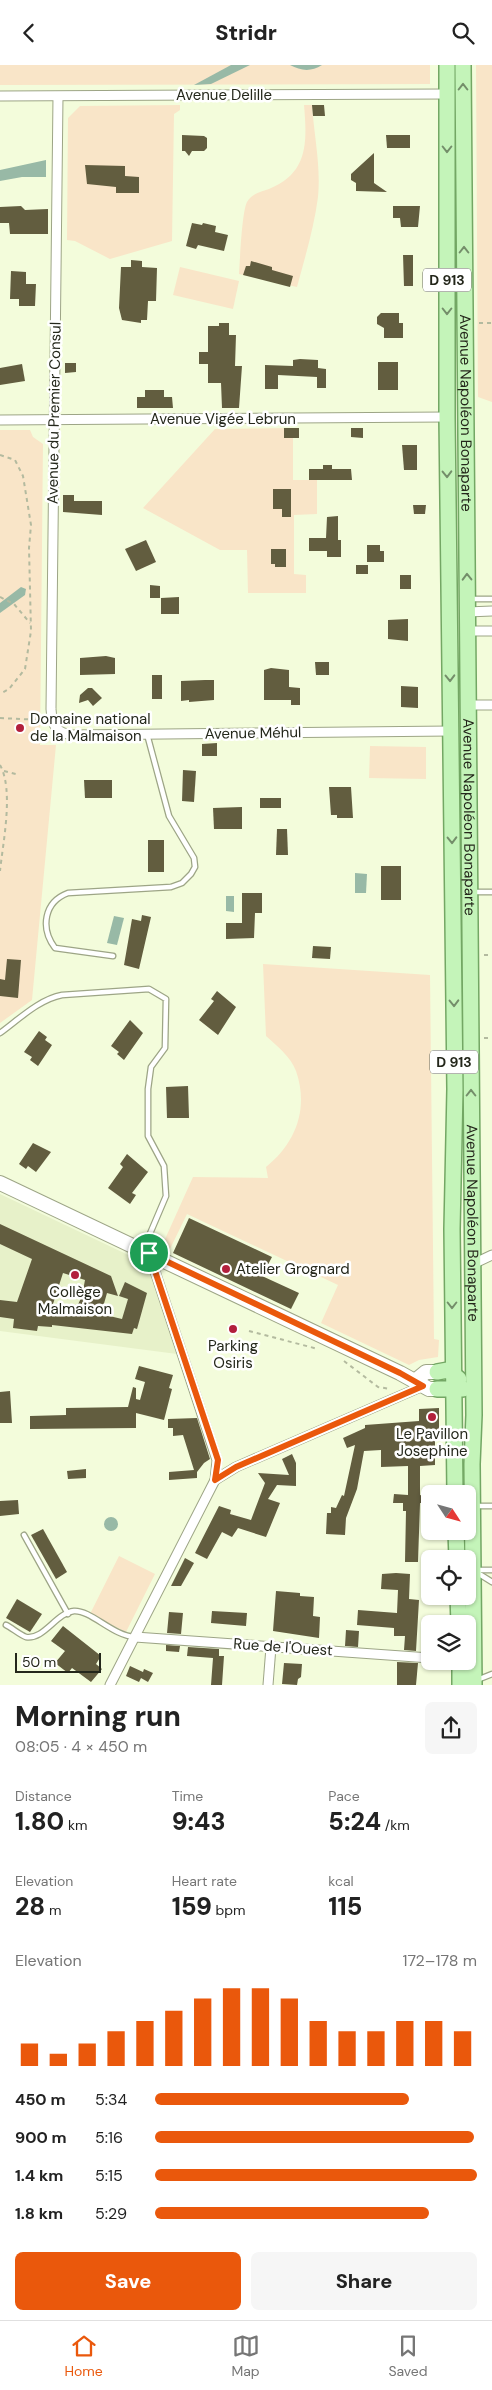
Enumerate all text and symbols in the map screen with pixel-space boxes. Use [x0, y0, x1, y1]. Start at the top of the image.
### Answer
text: Stridr [215, 18, 277, 47]
icon: back [15, 19, 43, 47]
icon: search [449, 19, 477, 47]
one-way arrow [458, 83, 468, 91]
street label: Avenue Delille [176, 85, 272, 105]
one-way arrow [442, 145, 452, 153]
one-way arrow [459, 246, 469, 254]
road number: D 913 [423, 269, 471, 291]
one-way arrow [442, 308, 452, 315]
street label: Avenue Napoléon Bonaparte [455, 314, 477, 512]
street label: Avenue du Premier Consul [42, 322, 66, 504]
street label: Avenue Vigée Lebrun [150, 409, 296, 429]
one-way arrow [442, 470, 453, 478]
one-way arrow [462, 572, 472, 580]
one-way arrow [445, 674, 456, 682]
place label: Domaine national de la Malmaison [30, 709, 151, 746]
street label: Avenue Napoléon Bonaparte [458, 718, 480, 916]
marker: Domaine national de la Malmaison [14, 722, 26, 734]
street label: Avenue Méhul [204, 722, 302, 744]
one-way arrow [446, 837, 457, 845]
one-way arrow [448, 999, 459, 1007]
road number: D 913 [430, 1051, 478, 1074]
one-way arrow [466, 1089, 476, 1096]
street label: Avenue Napoléon Bonaparte [462, 1124, 483, 1322]
pin [128, 1232, 170, 1274]
icon: arrive [135, 1239, 163, 1267]
place label: Atelier Grognard [236, 1259, 350, 1279]
marker: Atelier Grognard [220, 1263, 232, 1275]
marker: Collège Malmaison [69, 1269, 81, 1281]
place label: Collège Malmaison [38, 1282, 112, 1319]
one-way arrow [447, 1302, 457, 1309]
marker: Parking Osiris [227, 1323, 239, 1335]
place label: Parking Osiris [208, 1336, 258, 1373]
marker: Le Pavillon Josephine [426, 1411, 438, 1423]
place label: Le Pavillon Josephine [396, 1424, 468, 1461]
north arrow [421, 1485, 476, 1540]
map controls [421, 1485, 476, 1670]
button: locate [421, 1550, 476, 1605]
button: layers [421, 1615, 476, 1670]
street label: Rue de l'Ouest [233, 1634, 333, 1660]
scale bar [15, 1650, 101, 1673]
text: 50 m [22, 1653, 56, 1671]
text: Morning run [15, 1698, 181, 1735]
button: share [425, 1702, 477, 1754]
text: 08:05 · 4 × 450 m [15, 1736, 147, 1757]
text: Distance [15, 1787, 72, 1805]
text: Time [172, 1787, 203, 1805]
text: Pace [328, 1787, 360, 1805]
text: 1.80 [15, 1805, 64, 1838]
text: 9:43 [172, 1805, 226, 1838]
text: 5:24 [328, 1805, 381, 1838]
text: km [64, 1816, 87, 1834]
text: /km [381, 1816, 410, 1834]
text: Elevation [15, 1872, 73, 1890]
text: Heart rate [172, 1872, 237, 1890]
text: kcal [328, 1872, 354, 1890]
text: 28 [15, 1890, 45, 1923]
text: 159 [172, 1890, 212, 1923]
text: 115 [328, 1890, 362, 1923]
text: m [45, 1901, 61, 1919]
text: bpm [212, 1901, 246, 1919]
text: Elevation [15, 1950, 82, 1971]
text: 172–178 m [402, 1950, 477, 1971]
text: 450 m [15, 2089, 65, 2110]
text: 5:34 [95, 2089, 127, 2110]
text: 900 m [15, 2127, 67, 2148]
text: 5:16 [95, 2127, 123, 2148]
text: 1.4 km [15, 2165, 63, 2186]
text: 5:15 [95, 2165, 123, 2186]
text: 1.8 km [15, 2203, 63, 2224]
text: 5:29 [95, 2203, 127, 2224]
button: Save [15, 2252, 241, 2310]
button: Share [251, 2252, 477, 2310]
tab: Home [64, 2332, 103, 2380]
tab: Map [231, 2332, 260, 2380]
tab: Saved [388, 2332, 428, 2380]

